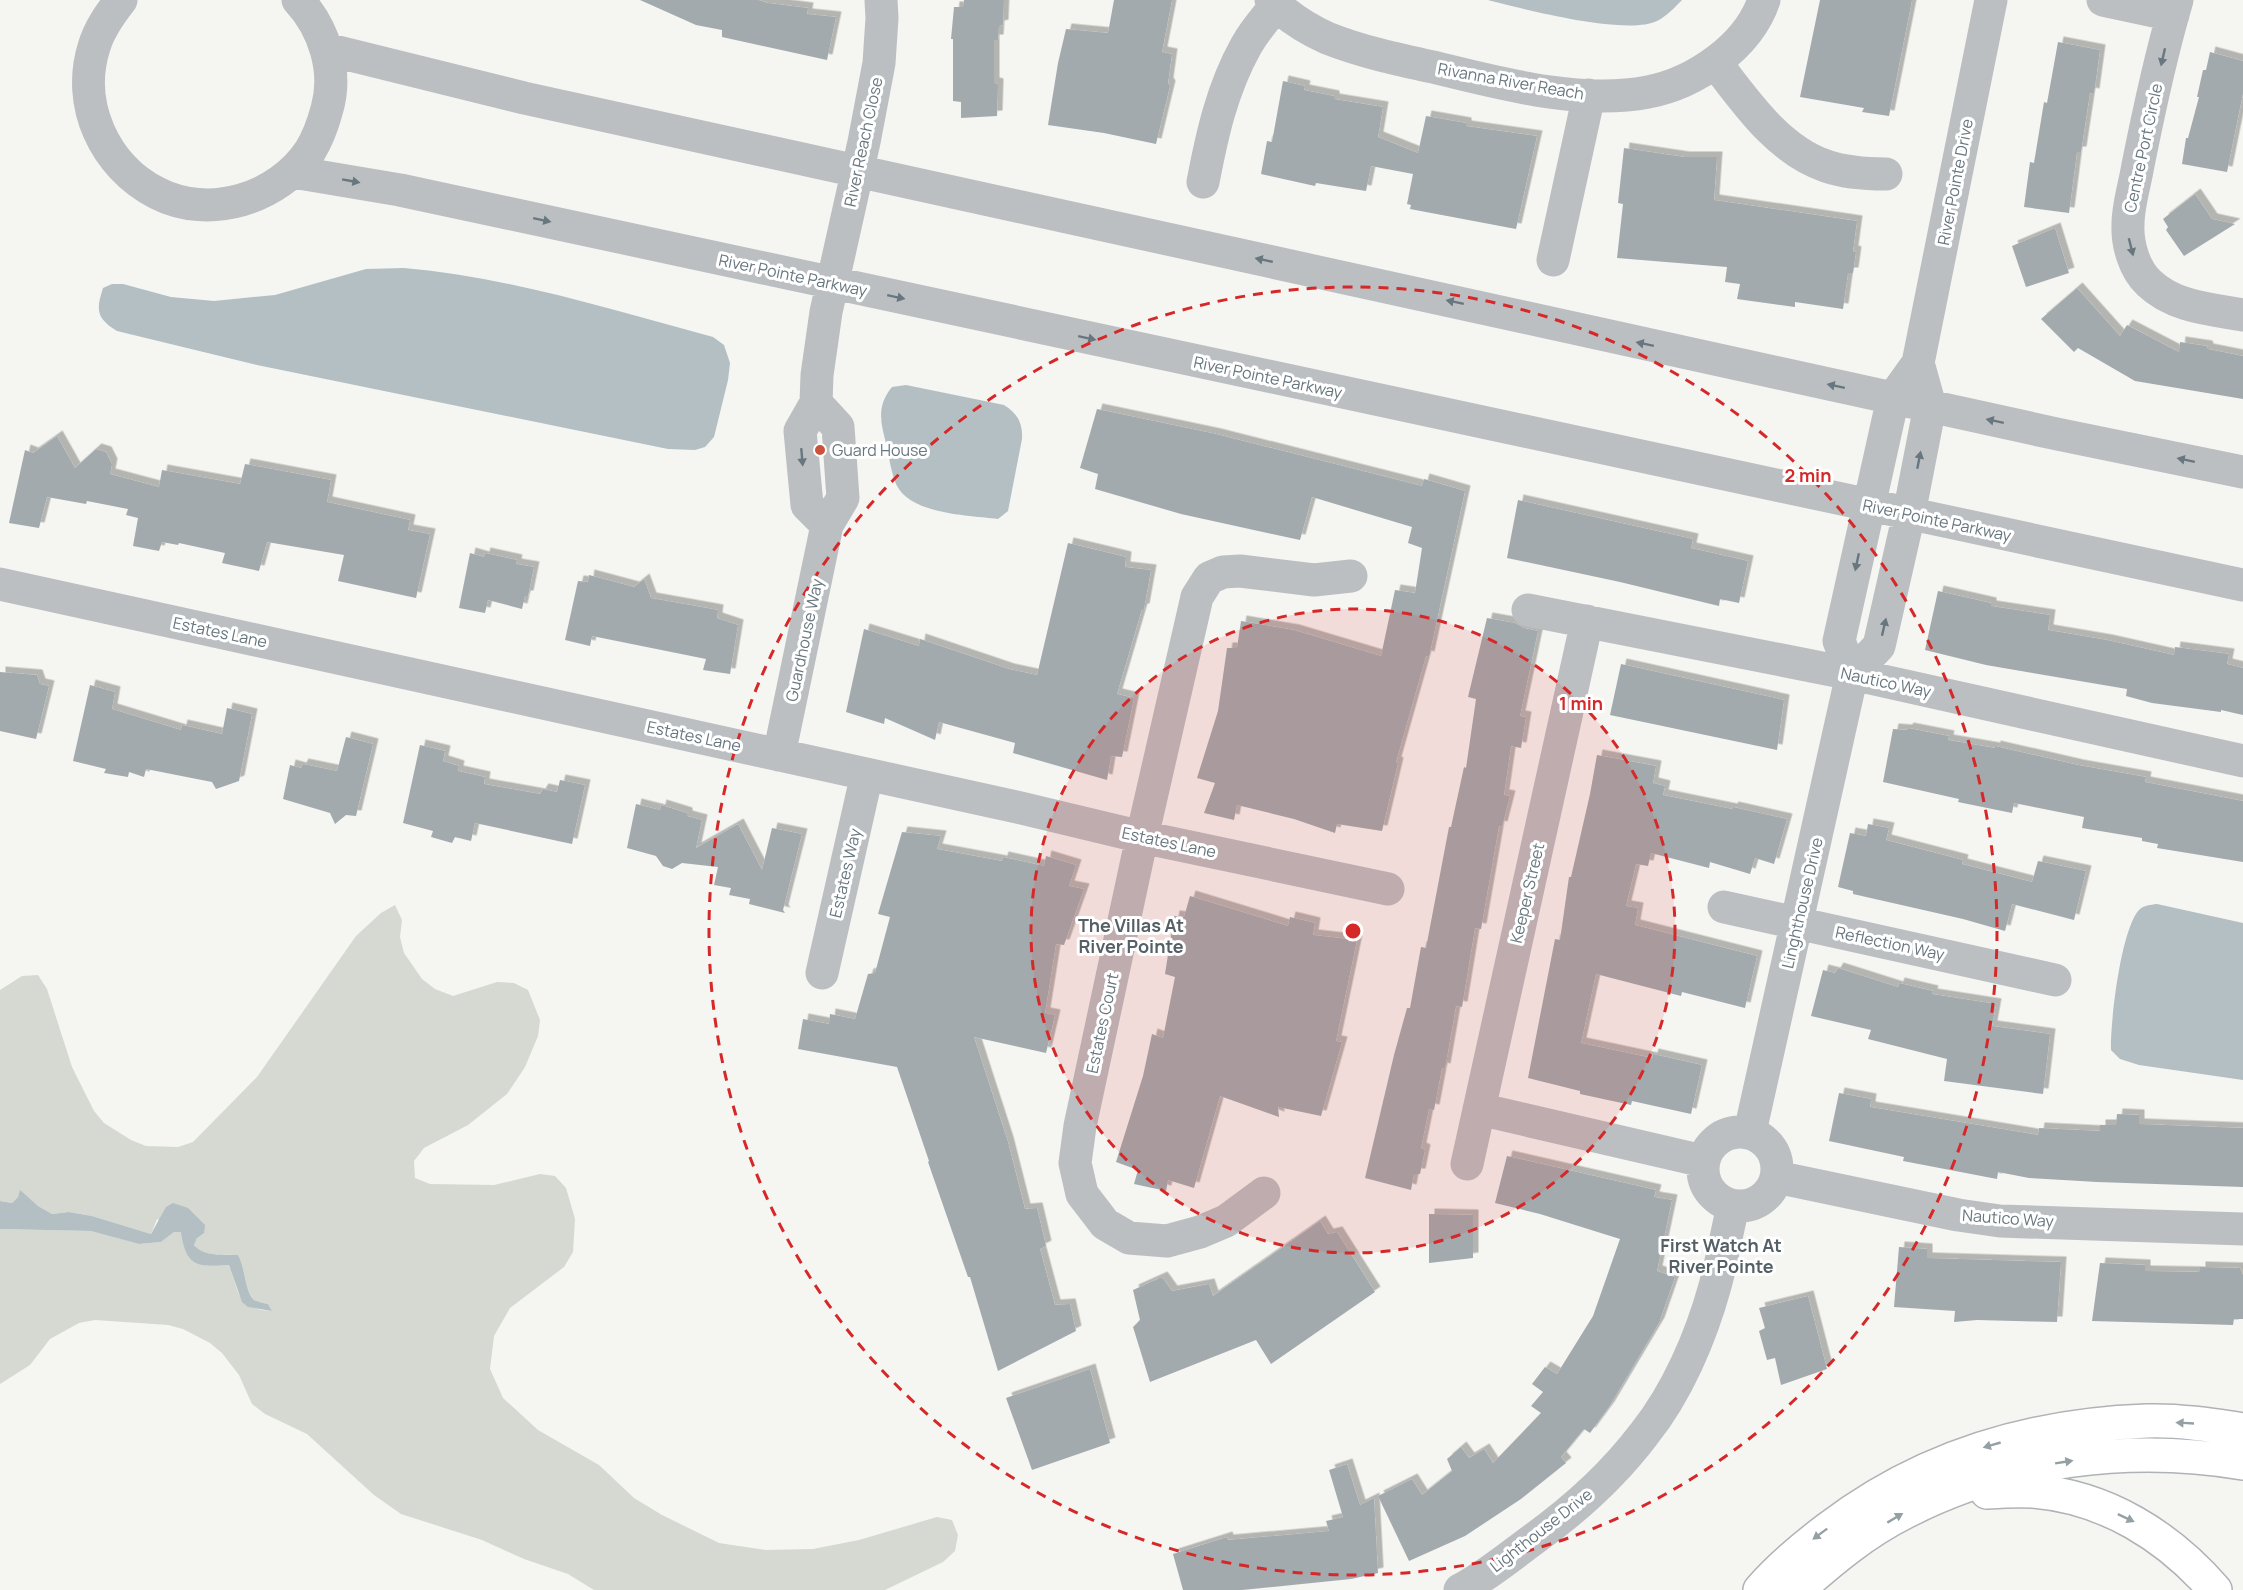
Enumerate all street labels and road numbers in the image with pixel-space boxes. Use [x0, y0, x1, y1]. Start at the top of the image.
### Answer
street label: Rivanna River Reach [1436, 57, 1586, 105]
street label: River Reach Close [839, 75, 887, 209]
street label: Centre Port Circle [2119, 81, 2167, 215]
street label: River Pointe Drive [1932, 117, 1978, 247]
street label: River Pointe Parkway [717, 248, 870, 302]
street label: River Pointe Parkway [1192, 350, 1345, 404]
street label: River Pointe Parkway [1861, 493, 2014, 547]
street label: Guardhouse Way [780, 576, 828, 704]
street label: Estates Lane [171, 611, 269, 653]
street label: Nautico Way [1839, 662, 1934, 702]
street label: Estates Lane [645, 715, 743, 757]
street label: Estates Lane [1120, 821, 1218, 863]
street label: Estates Way [824, 826, 866, 920]
street label: Linghthouse Drive [1776, 835, 1828, 971]
street label: Keeper Street [1505, 841, 1549, 945]
street label: Reflection Way [1833, 921, 1947, 965]
street label: Estates Court [1081, 971, 1123, 1075]
street label: Nautico Way [1961, 1204, 2055, 1232]
street label: Lighthouse Drive [1485, 1483, 1597, 1577]

